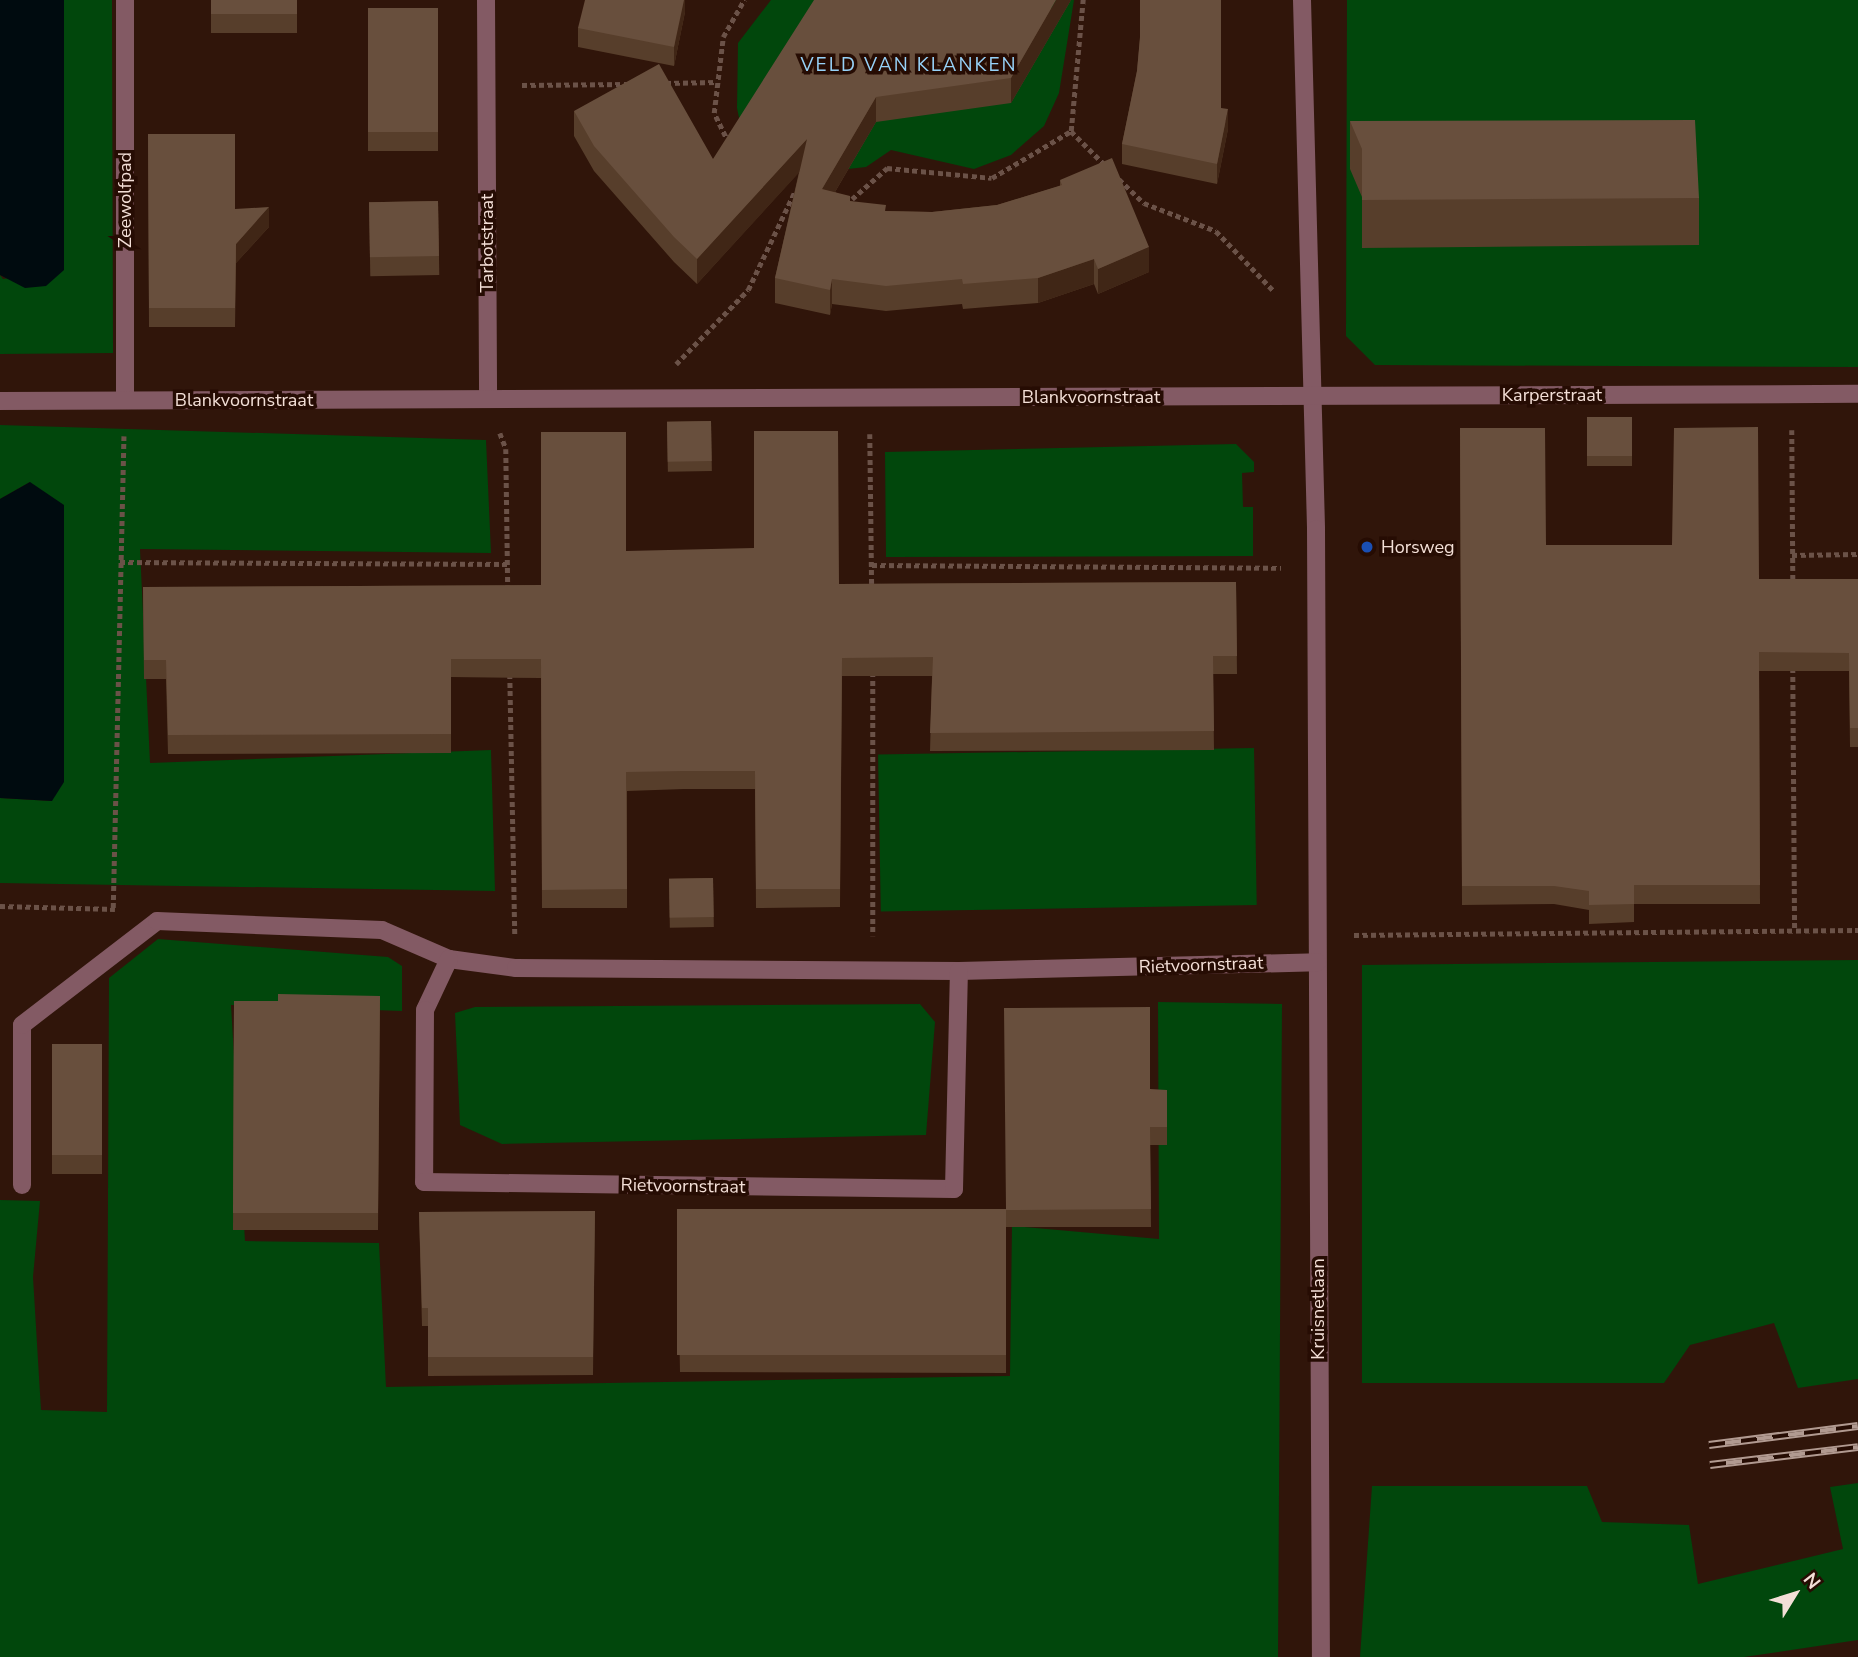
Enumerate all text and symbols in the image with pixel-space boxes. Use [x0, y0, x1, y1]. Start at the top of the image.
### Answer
district label: VELD VAN KLANKEN [802, 55, 1016, 77]
street label: Zeewolfpad [114, 152, 136, 248]
street label: Tarbotstraat [476, 194, 498, 292]
street label: Karperstraat [1502, 384, 1602, 406]
street label: Blankvoornstraat [1022, 386, 1160, 408]
street label: Blankvoornstraat [175, 389, 313, 411]
place label: Horsweg [1381, 536, 1455, 558]
marker: Horsweg [1359, 539, 1375, 555]
street label: Rietvoornstraat [1138, 952, 1264, 978]
street label: Rietvoornstraat [621, 1174, 745, 1198]
street label: Kruisnetlaan [1307, 1258, 1329, 1360]
north arrow [1760, 1559, 1830, 1629]
text: N [1797, 1567, 1826, 1595]

